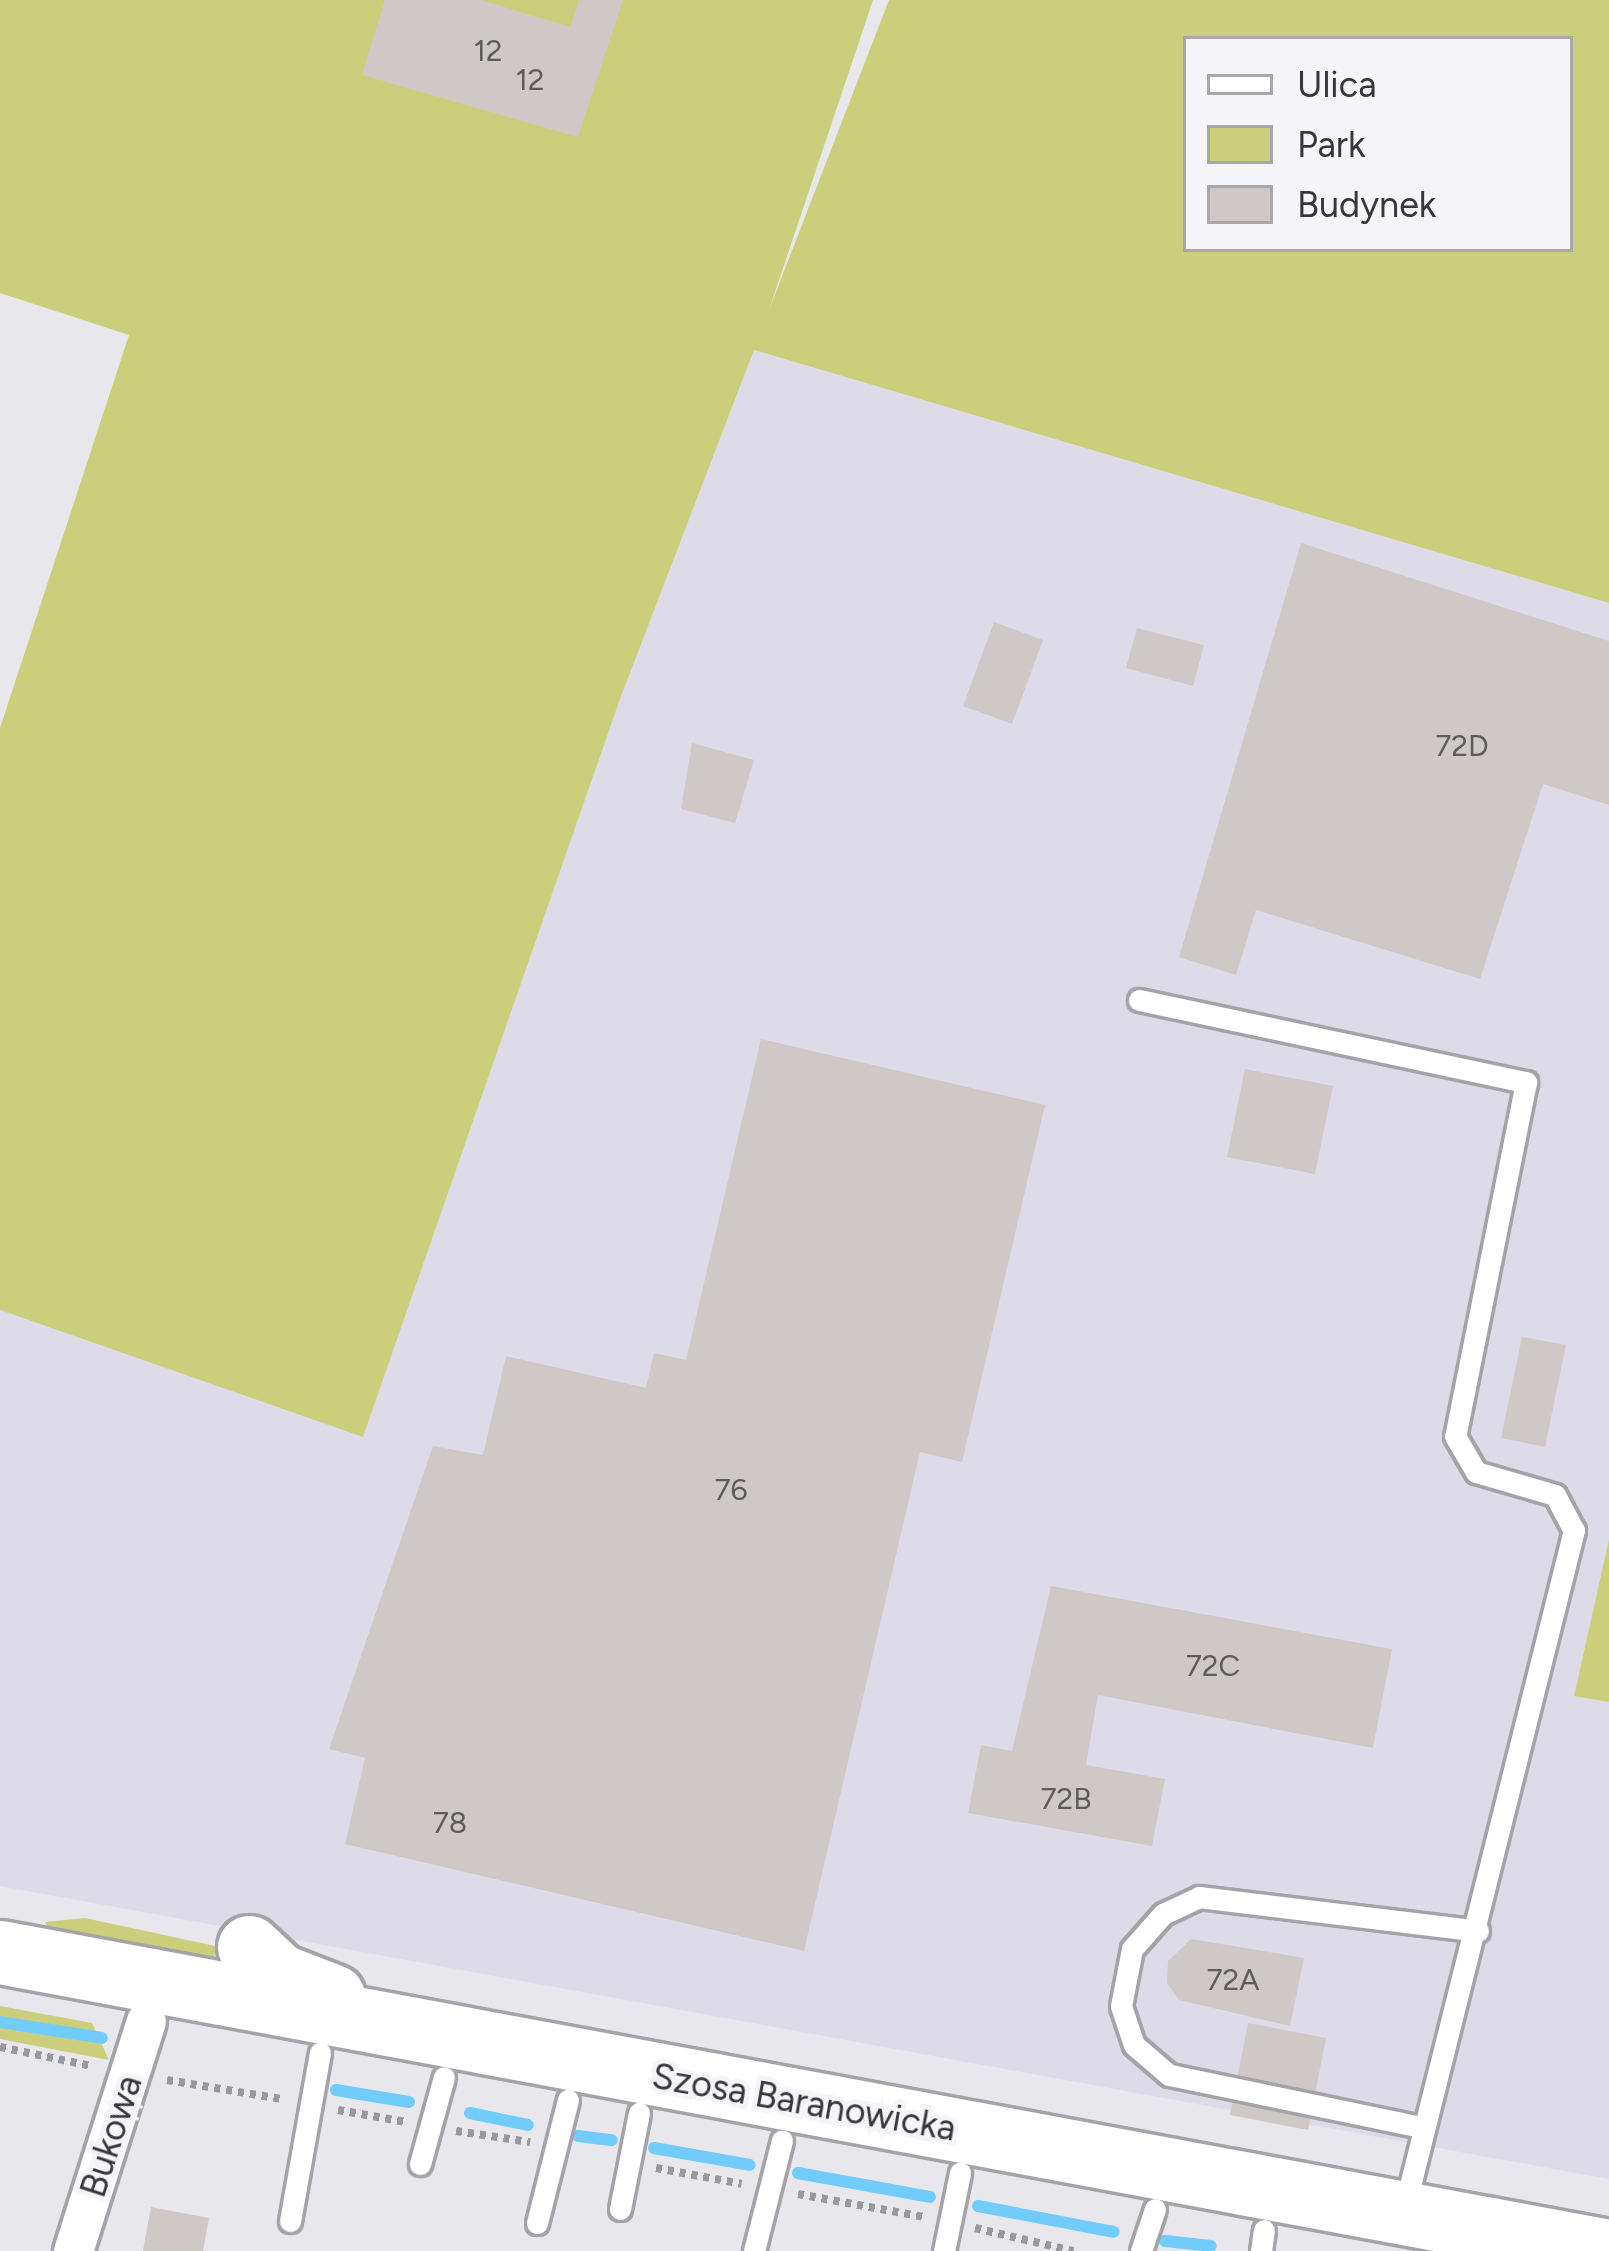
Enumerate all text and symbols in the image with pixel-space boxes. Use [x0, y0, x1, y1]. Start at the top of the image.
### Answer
house number: 12 [473, 33, 503, 69]
legend [1183, 36, 1573, 252]
house number: 12 [515, 62, 545, 98]
text: Ulica [1297, 63, 1377, 106]
text: Park [1297, 123, 1365, 166]
text: Budynek [1297, 183, 1436, 226]
house number: 72D [1435, 728, 1489, 764]
house number: 76 [714, 1472, 748, 1508]
house number: 72C [1186, 1648, 1240, 1684]
house number: 72B [1040, 1781, 1092, 1817]
house number: 78 [433, 1805, 467, 1841]
house number: 72A [1206, 1962, 1260, 1998]
street label: Szosa Baranowicka [649, 2054, 959, 2150]
street label: Bukowa [71, 2070, 151, 2202]

